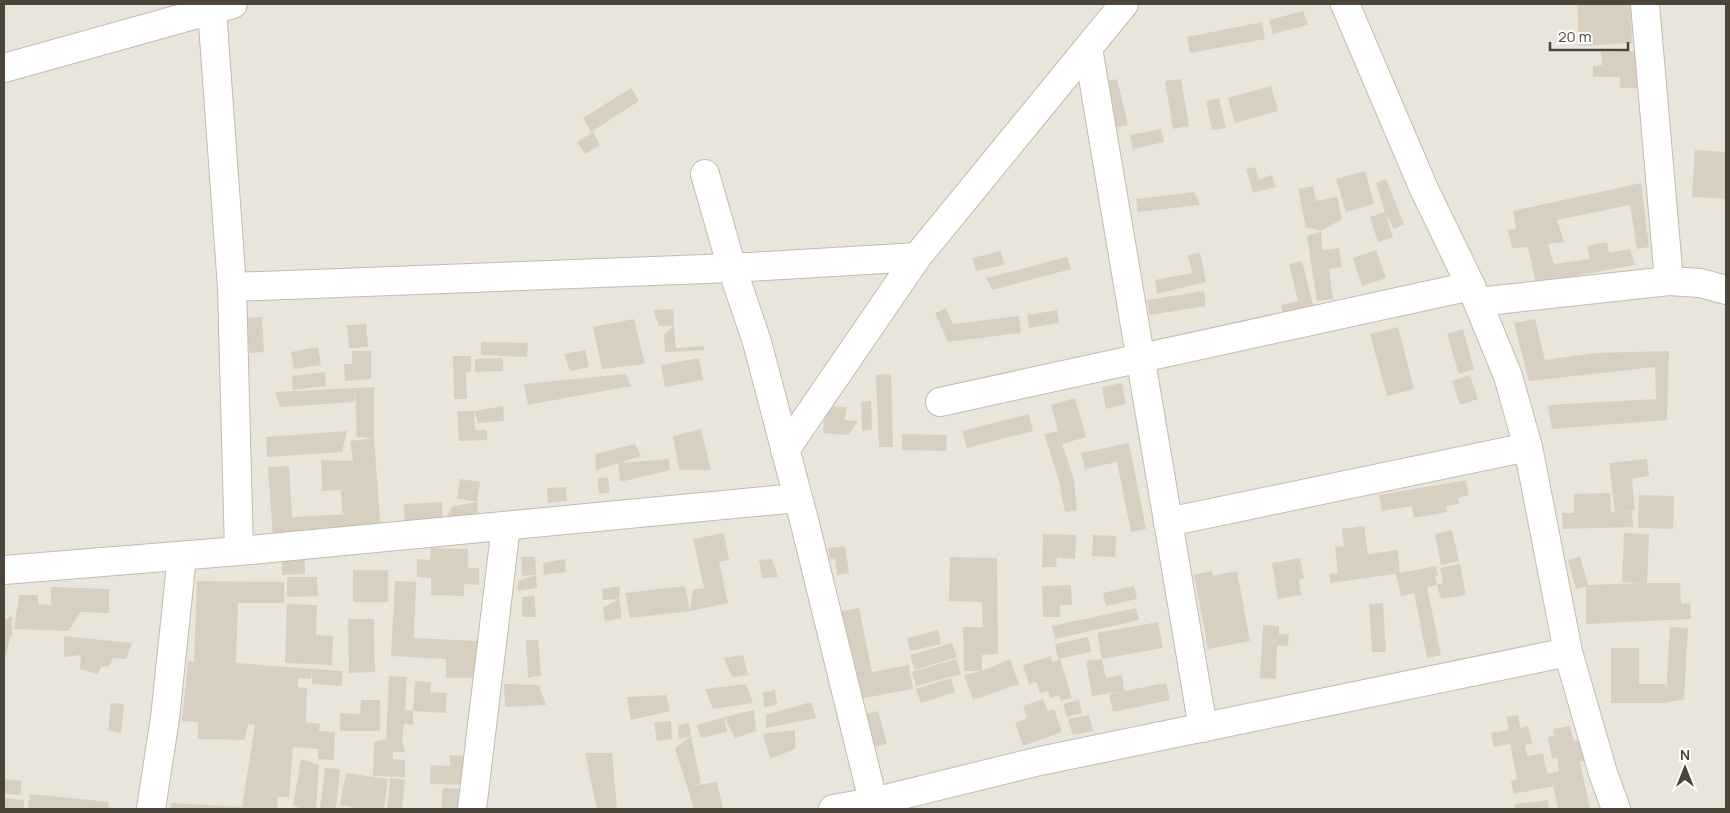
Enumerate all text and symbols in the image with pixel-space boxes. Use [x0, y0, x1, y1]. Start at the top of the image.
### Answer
scale bar [1550, 20, 1628, 52]
text: 20 m [1558, 26, 1591, 47]
north arrow [1660, 743, 1710, 793]
text: N [1680, 745, 1690, 764]

